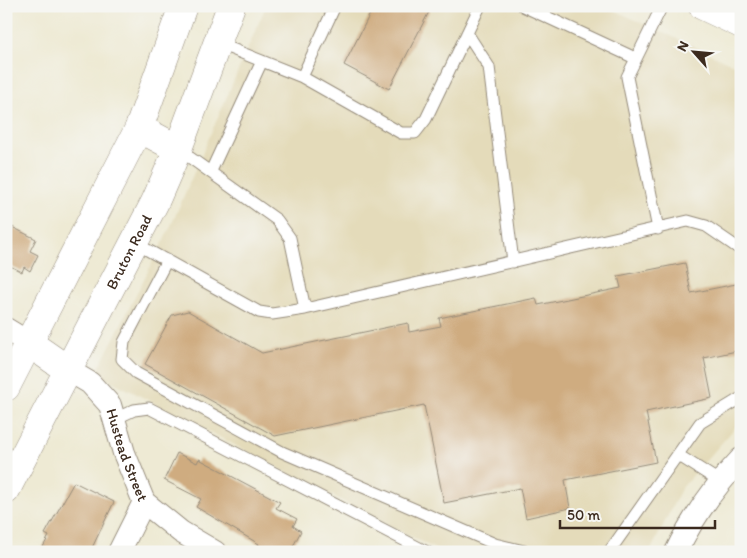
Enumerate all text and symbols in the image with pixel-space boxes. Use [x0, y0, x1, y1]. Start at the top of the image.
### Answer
north arrow [670, 28, 720, 78]
text: N [673, 38, 693, 54]
street label: Bruton Road [102, 211, 156, 292]
street label: Hustead Street [103, 406, 152, 504]
scale bar [560, 498, 714, 530]
text: 50 m [567, 506, 600, 524]

